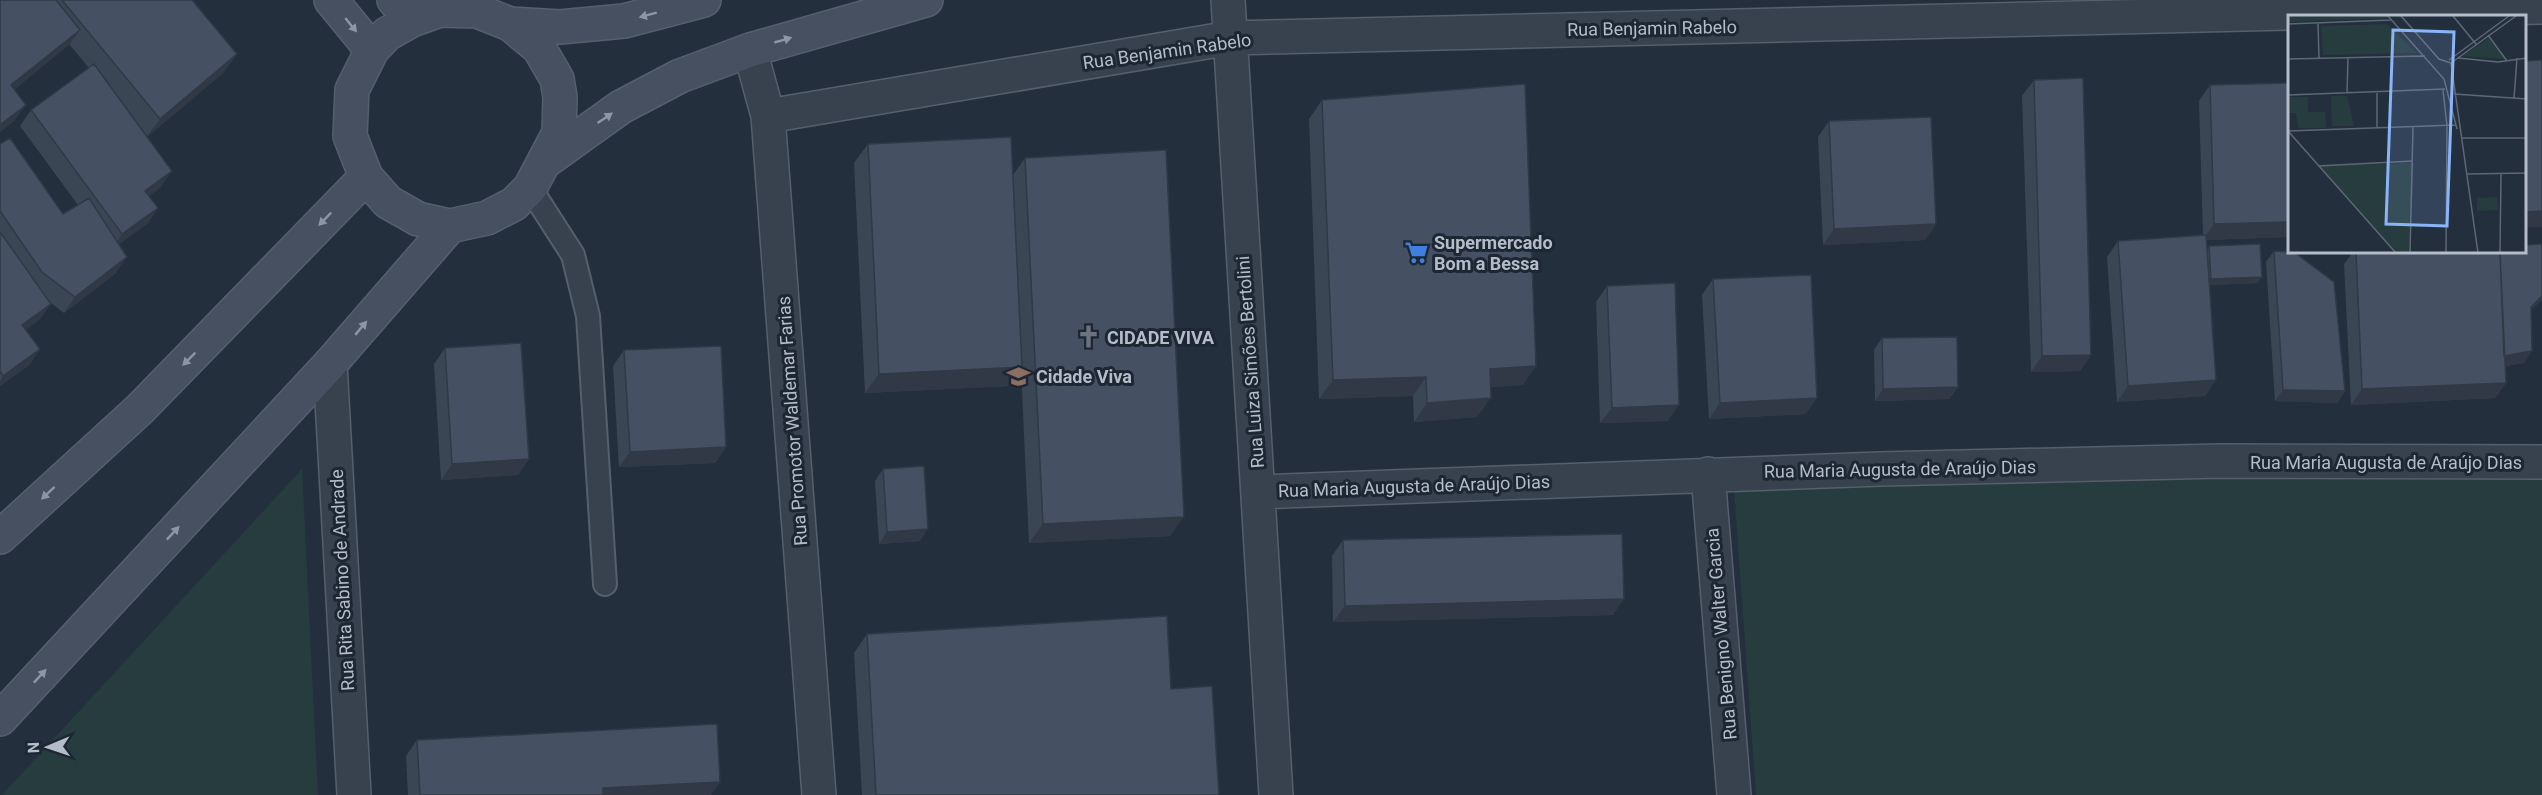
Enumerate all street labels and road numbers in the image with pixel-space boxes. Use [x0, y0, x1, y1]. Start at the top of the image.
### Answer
street label: Rua Benjamin Rabelo [1567, 16, 1737, 40]
street label: Rua Benjamin Rabelo [1081, 29, 1253, 73]
street label: Rua Luiza Simões Bertolini [1232, 255, 1268, 469]
street label: Rua Promotor Waldemar Farias [773, 296, 811, 546]
street label: Rua Maria Augusta de Araújo Dias [2250, 452, 2522, 473]
street label: Rua Maria Augusta de Araújo Dias [1764, 456, 2036, 482]
street label: Rua Rita Sabino de Andrade [326, 469, 358, 691]
street label: Rua Maria Augusta de Araújo Dias [1278, 471, 1550, 501]
street label: Rua Benigno Walter Garcia [1701, 527, 1741, 741]

